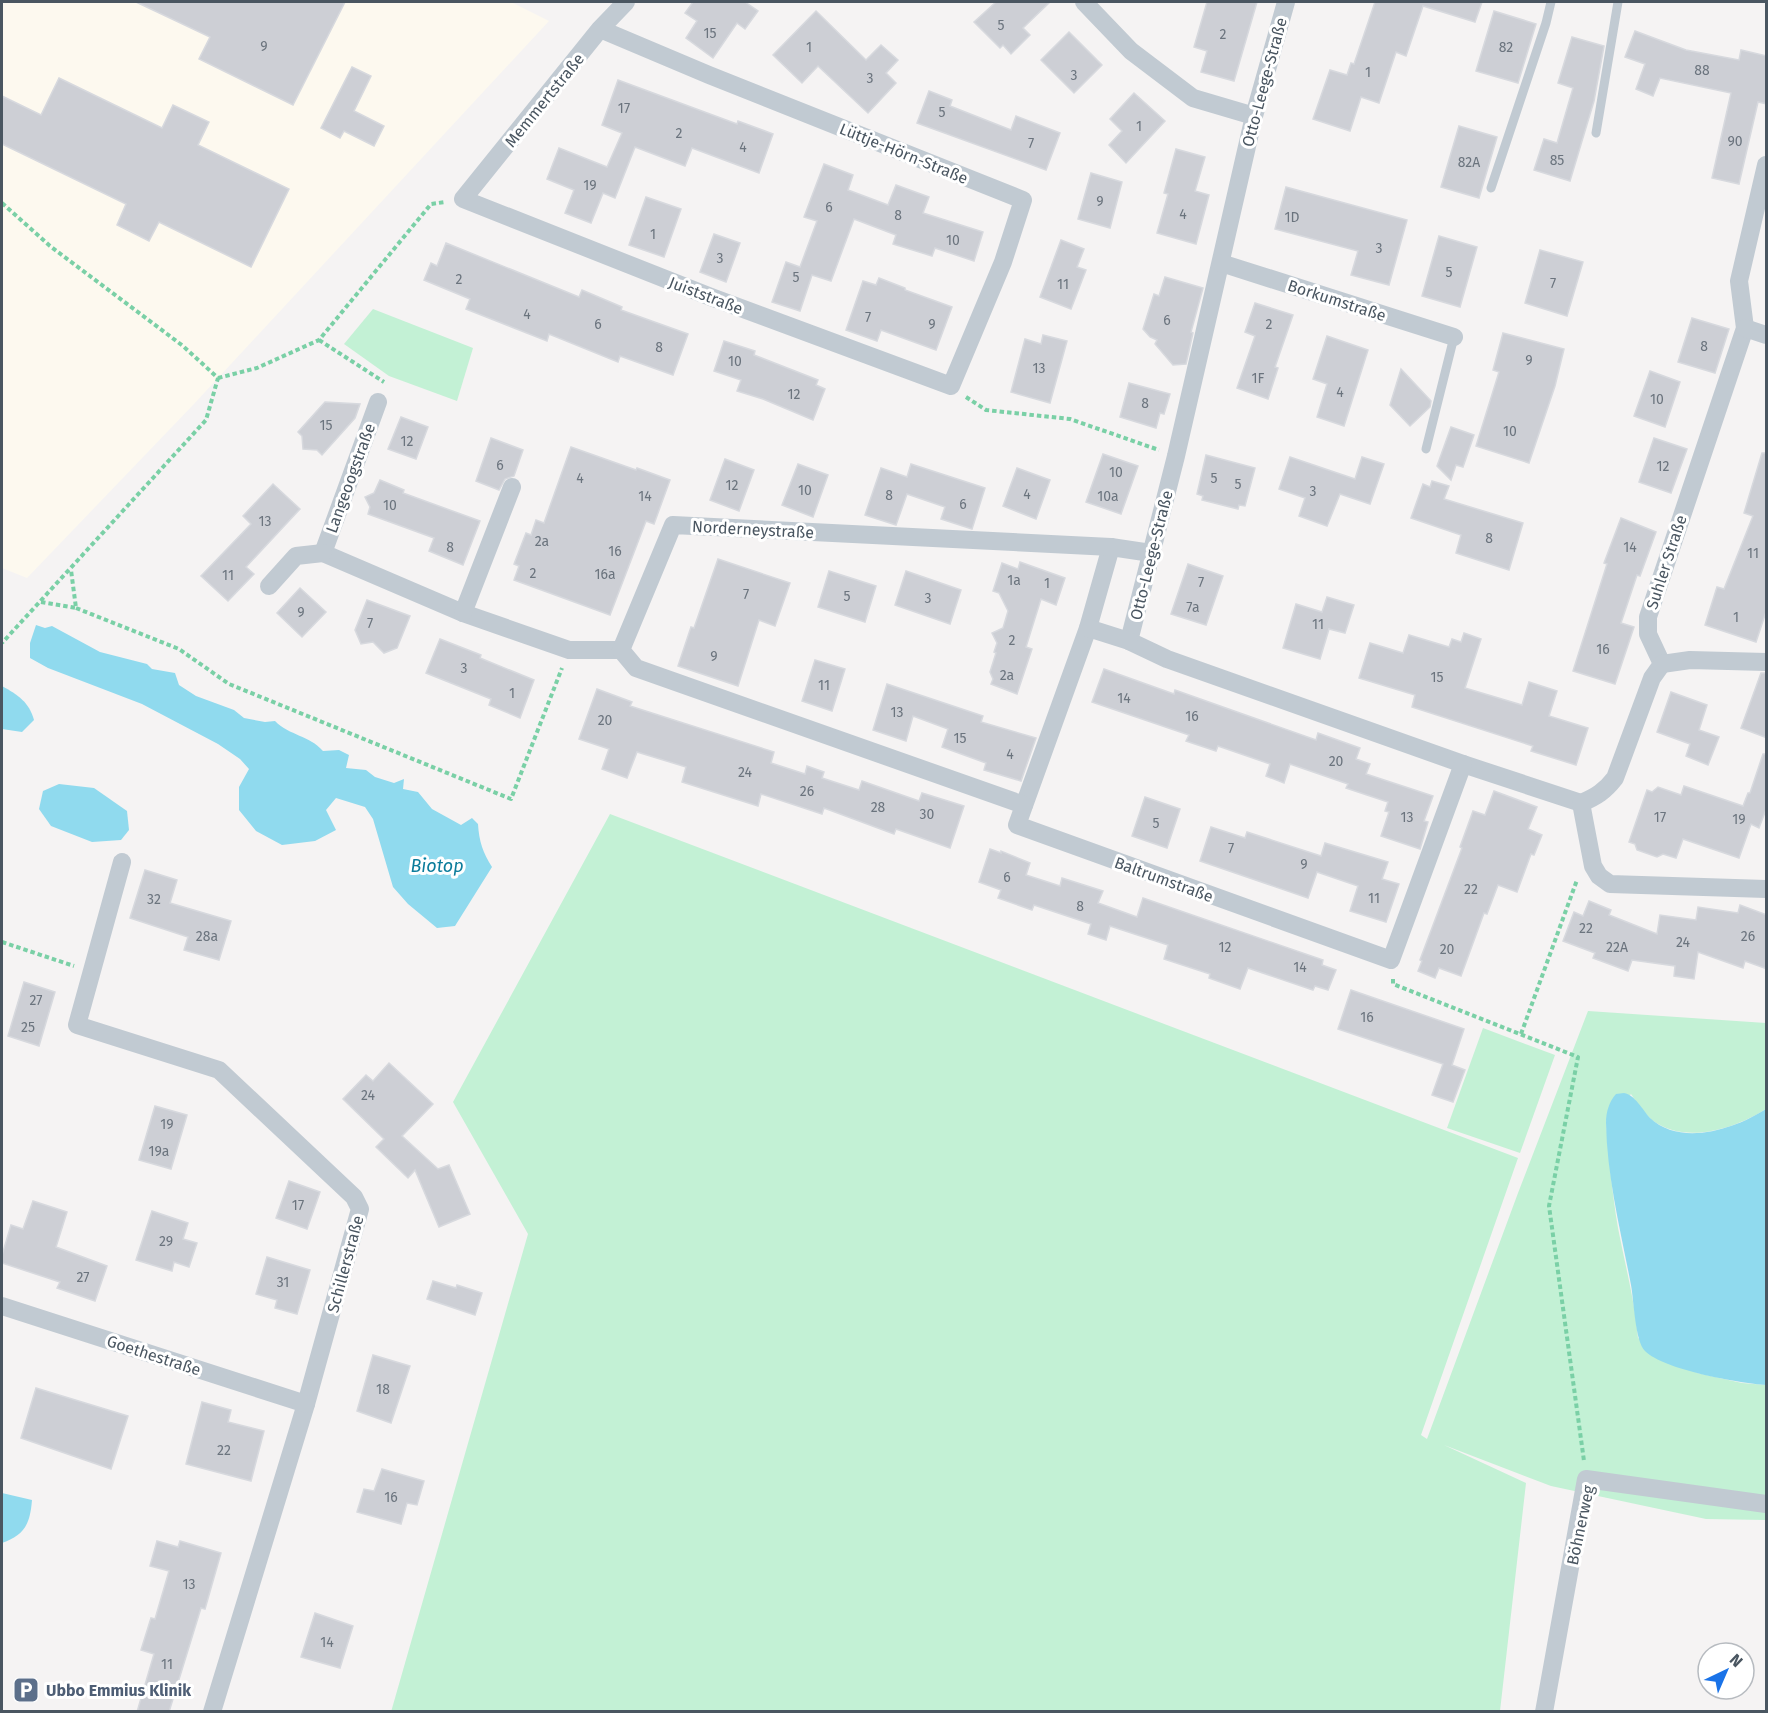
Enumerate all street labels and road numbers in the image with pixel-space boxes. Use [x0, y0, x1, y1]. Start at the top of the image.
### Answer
street label: Otto-Leege-Straße [1238, 16, 1291, 149]
street label: Memmertstraße [501, 50, 588, 151]
street label: Lüttje-Hörn-Straße [837, 119, 971, 188]
street label: Juiststraße [666, 273, 746, 318]
street label: Borkumstraße [1285, 276, 1388, 325]
street label: Langeoogstraße [322, 421, 379, 536]
street label: Otto-Leege-Straße [1126, 488, 1177, 622]
street label: Suhler Straße [1642, 513, 1691, 612]
street label: Norderneystraße [692, 517, 814, 542]
street label: Baltrumstraße [1112, 853, 1216, 906]
street label: Schillerstraße [323, 1213, 368, 1315]
street label: Goethestraße [104, 1331, 203, 1380]
street label: Böhnerweg [1563, 1483, 1598, 1567]

